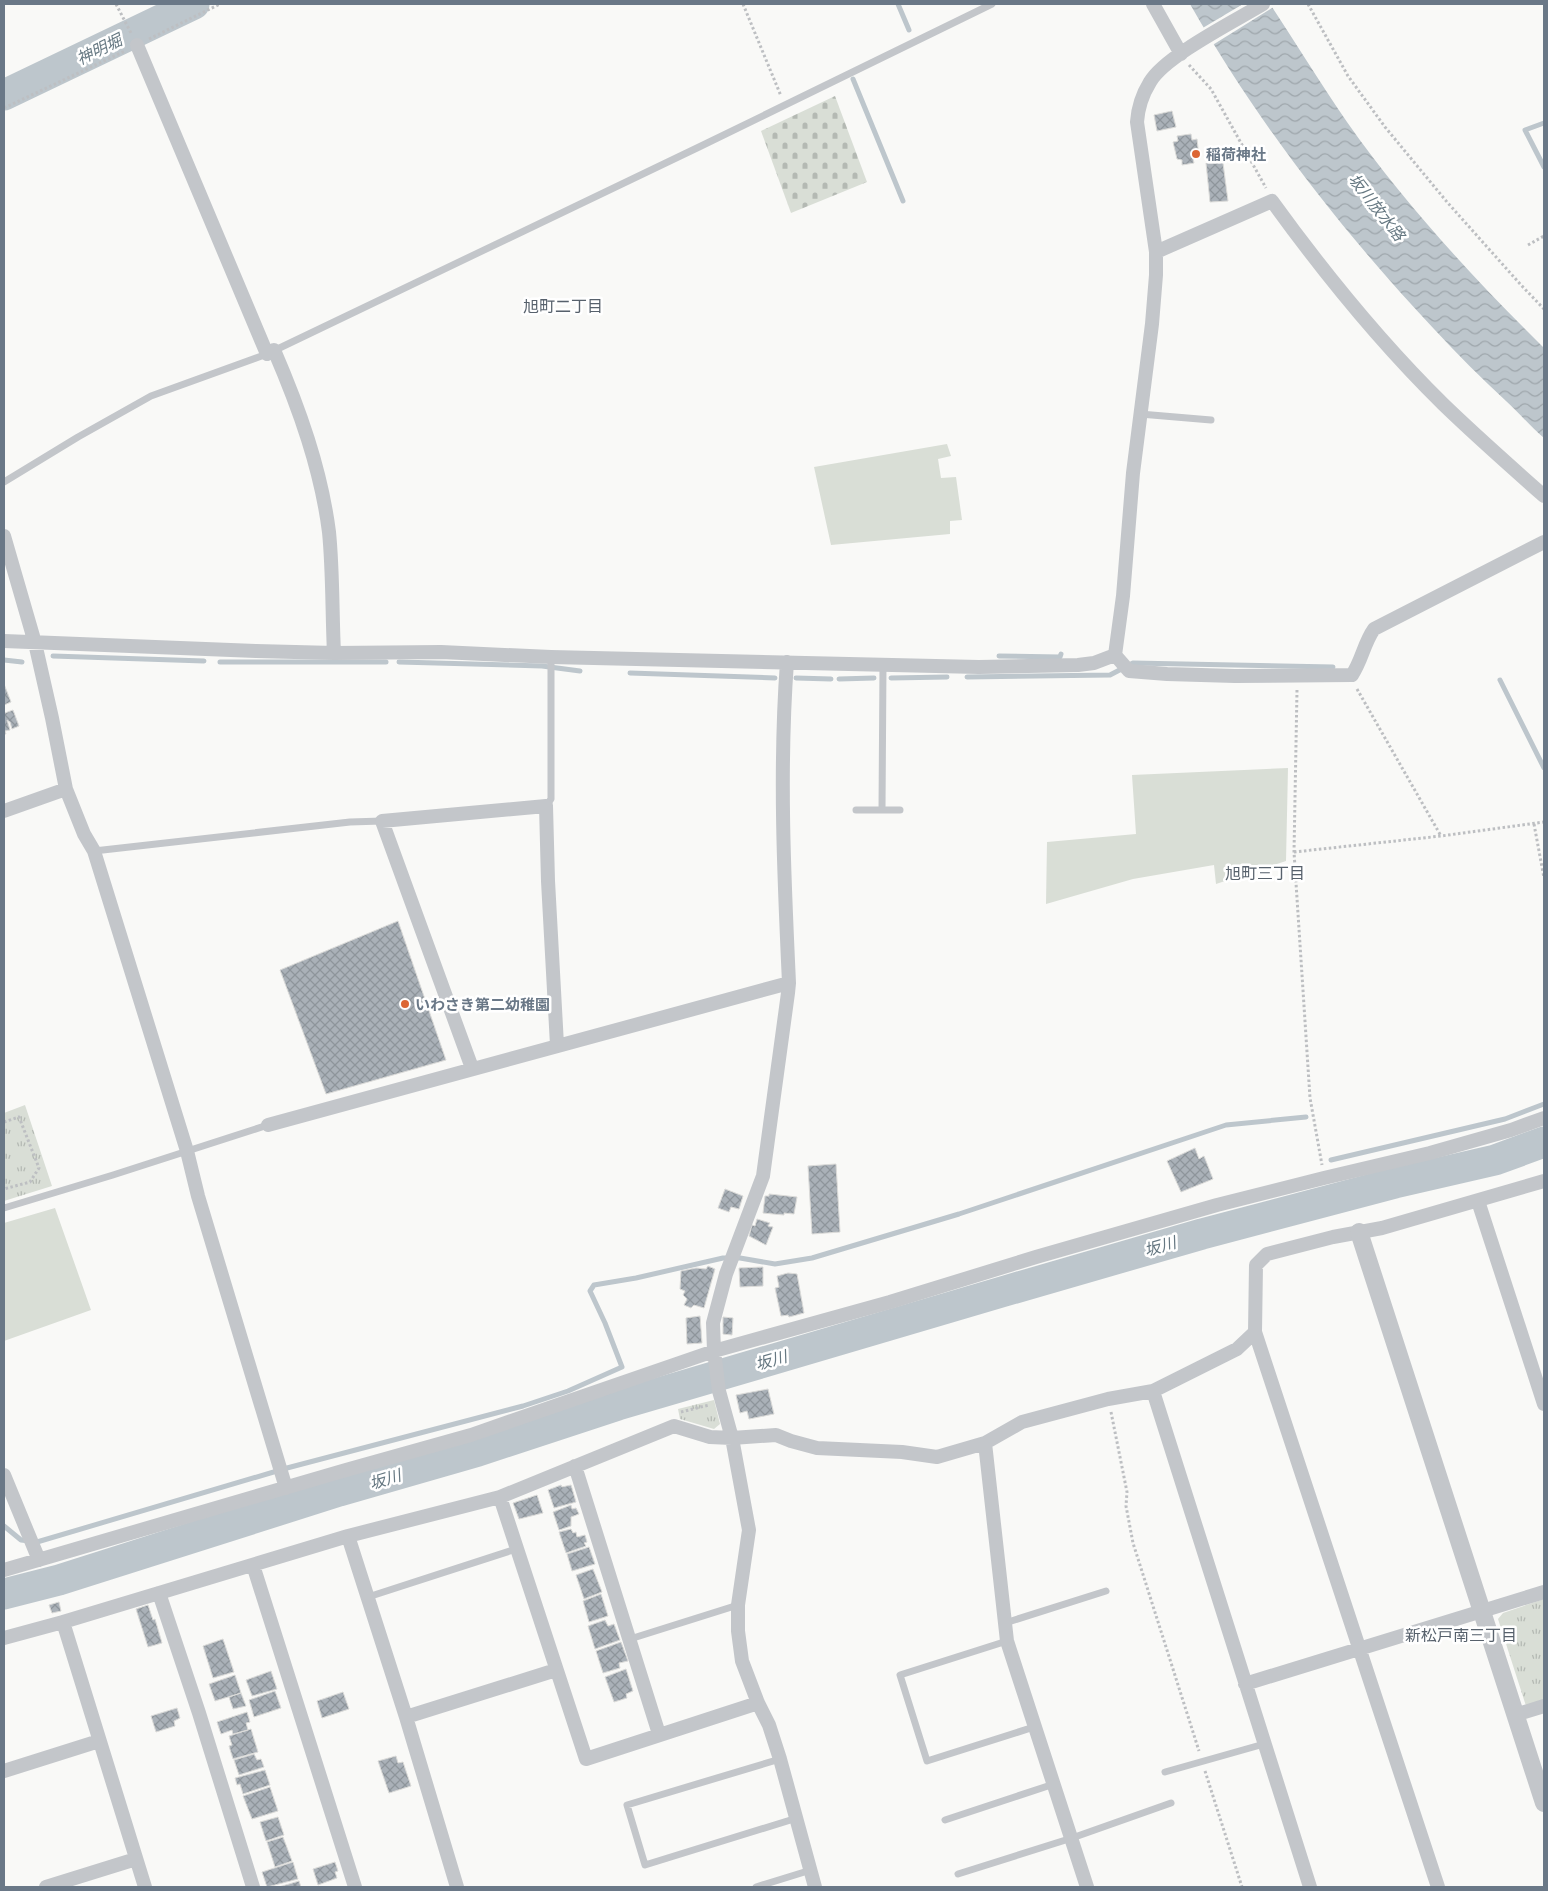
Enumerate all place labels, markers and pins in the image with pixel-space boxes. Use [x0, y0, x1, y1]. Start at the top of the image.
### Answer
place label: 稲荷神社 [1206, 145, 1266, 164]
marker: 稲荷神社 [1190, 148, 1202, 160]
place label: いわさき第二幼稚園 [415, 995, 550, 1014]
marker: いわさき第二幼稚園 [399, 998, 411, 1010]

